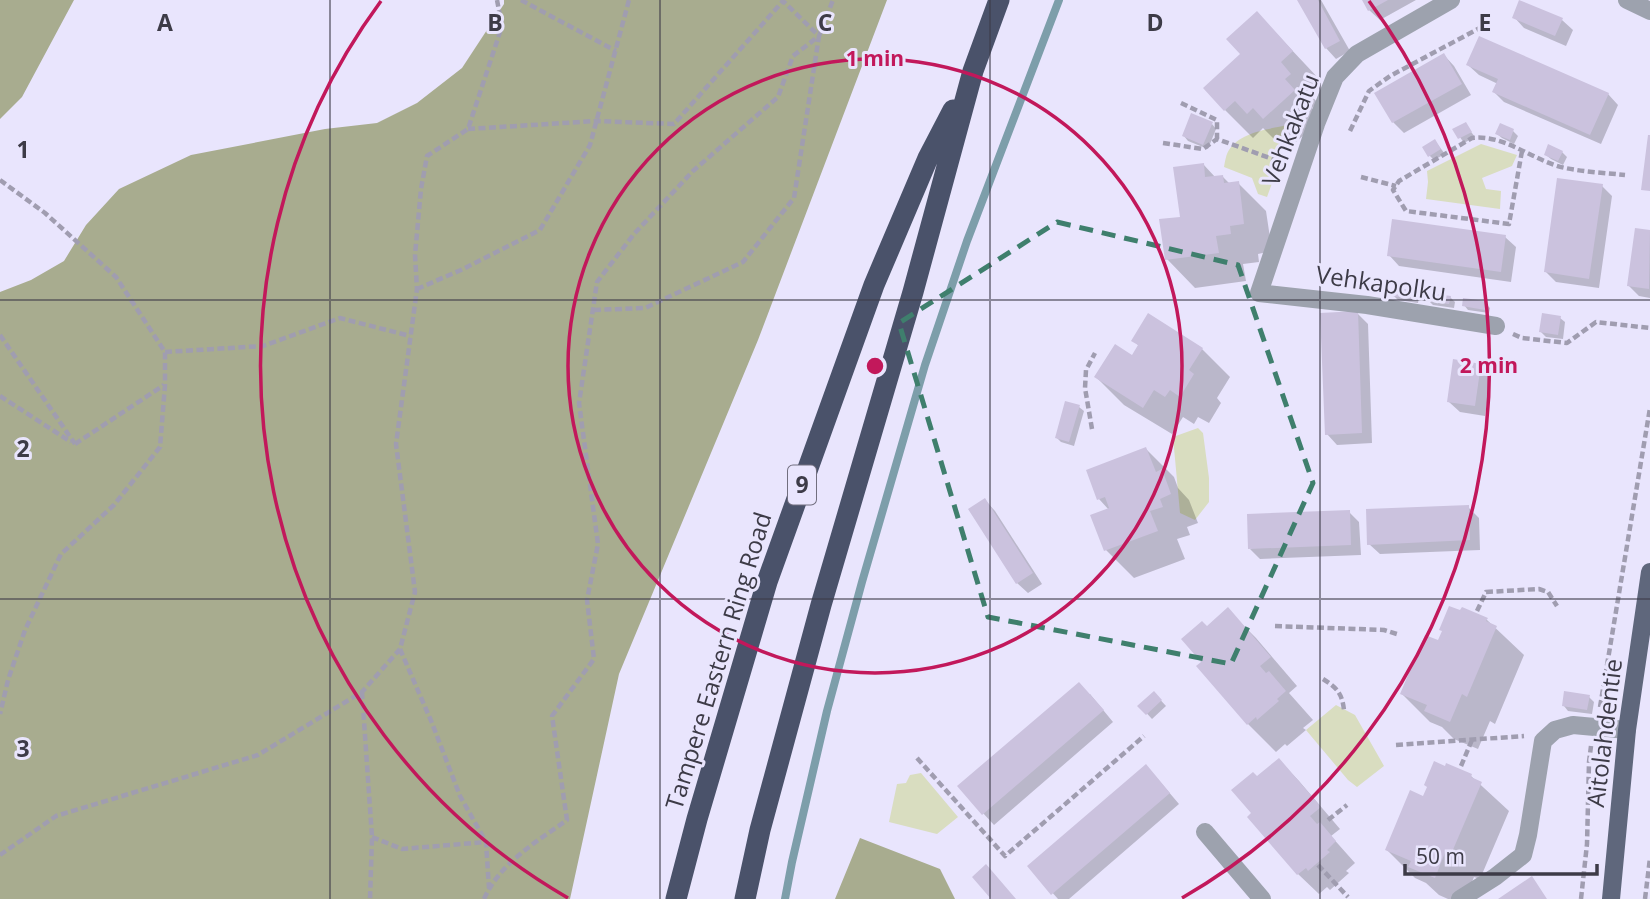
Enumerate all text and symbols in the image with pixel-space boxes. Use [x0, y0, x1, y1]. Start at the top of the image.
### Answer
text: A [157, 6, 173, 38]
text: B [487, 6, 503, 38]
text: C [818, 6, 832, 38]
text: D [1146, 6, 1164, 38]
text: E [1479, 6, 1491, 38]
text: 1 min [846, 44, 904, 72]
street label: Vehkakatu [1253, 69, 1326, 190]
text: 1 [16, 133, 30, 165]
street label: Vehkapolku [1314, 257, 1448, 308]
text: 2 min [1460, 351, 1518, 379]
centre of rings [863, 354, 887, 378]
text: 2 [16, 432, 30, 464]
road number: 9 [788, 466, 816, 505]
street label: Tampere Eastern Ring Road [657, 508, 779, 813]
street label: Aitolahdentie [1578, 657, 1629, 809]
text: 3 [16, 732, 30, 764]
scale bar [1405, 832, 1598, 876]
text: 50 m [1416, 842, 1465, 870]

